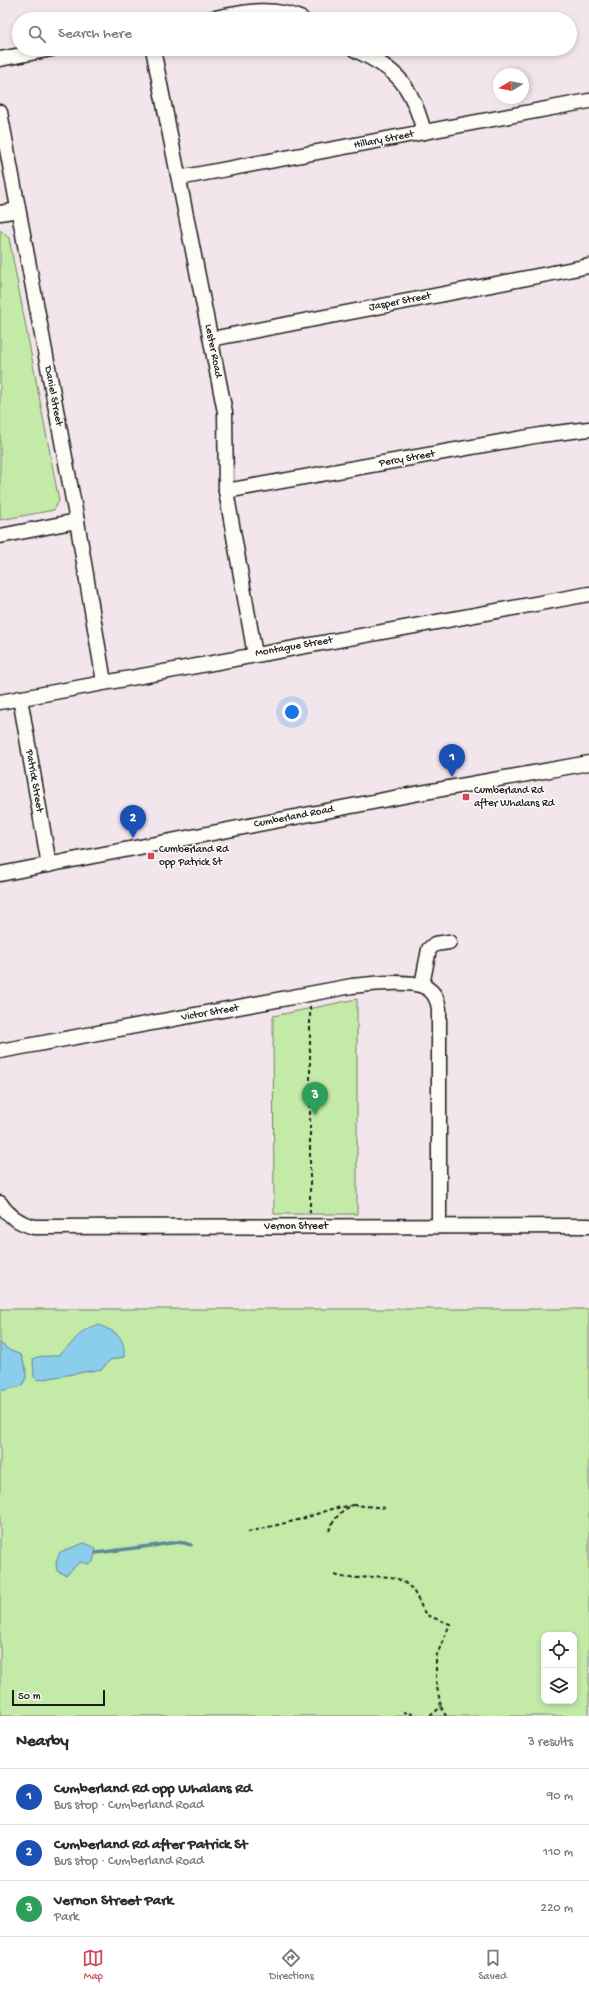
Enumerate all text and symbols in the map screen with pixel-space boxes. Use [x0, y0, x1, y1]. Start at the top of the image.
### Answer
search box [12, 12, 577, 56]
icon: search [26, 23, 48, 45]
text: Search here [58, 25, 132, 43]
north arrow [493, 68, 529, 104]
street label: Hillary Street [353, 128, 416, 152]
street label: Jasper Street [368, 290, 434, 314]
street label: Lester Road [202, 323, 224, 380]
street label: Daniel Street [41, 364, 65, 429]
street label: Percy Street [377, 448, 437, 470]
street label: Montague Street [254, 634, 335, 660]
your location [282, 702, 302, 722]
pin: 1 [439, 744, 465, 777]
street label: Patrick Street [22, 748, 46, 815]
place label: Cumberland Rd after Whalans Rd [474, 785, 556, 810]
marker: Cumberland Rd after Whalans Rd [461, 792, 471, 802]
street label: Cumberland Road [253, 803, 336, 831]
pin: 2 [120, 805, 146, 838]
place label: Cumberland Rd opp Patrick St [159, 844, 230, 869]
marker: Cumberland Rd opp Patrick St [146, 851, 156, 861]
street label: Victor Street [179, 1002, 241, 1024]
pin: 3 [302, 1082, 328, 1115]
street label: Vernon Street [263, 1221, 329, 1233]
map controls [541, 1632, 577, 1704]
button: locate [541, 1632, 577, 1668]
button: layers [541, 1668, 577, 1704]
scale bar [12, 1688, 105, 1707]
text: 50 m [18, 1691, 40, 1703]
text: Nearby [16, 1732, 69, 1752]
text: 3 results [528, 1735, 573, 1750]
text: Cumberland Rd opp Whalans Rd [54, 1780, 252, 1798]
text: 1 [26, 1789, 32, 1804]
text: 90 m [547, 1789, 573, 1804]
text: Bus stop · Cumberland Road [54, 1798, 204, 1813]
text: Cumberland Rd after Patrick St [54, 1836, 247, 1854]
text: 2 [26, 1845, 32, 1860]
text: 110 m [543, 1845, 573, 1860]
text: Bus stop · Cumberland Road [54, 1854, 204, 1869]
text: Vernon Street Park [54, 1892, 173, 1910]
text: 3 [26, 1901, 32, 1916]
text: 220 m [541, 1901, 573, 1916]
text: Park [54, 1910, 79, 1925]
tab: Map [82, 1947, 104, 1983]
tab: Directions [269, 1947, 314, 1983]
tab: Saved [478, 1947, 507, 1983]

